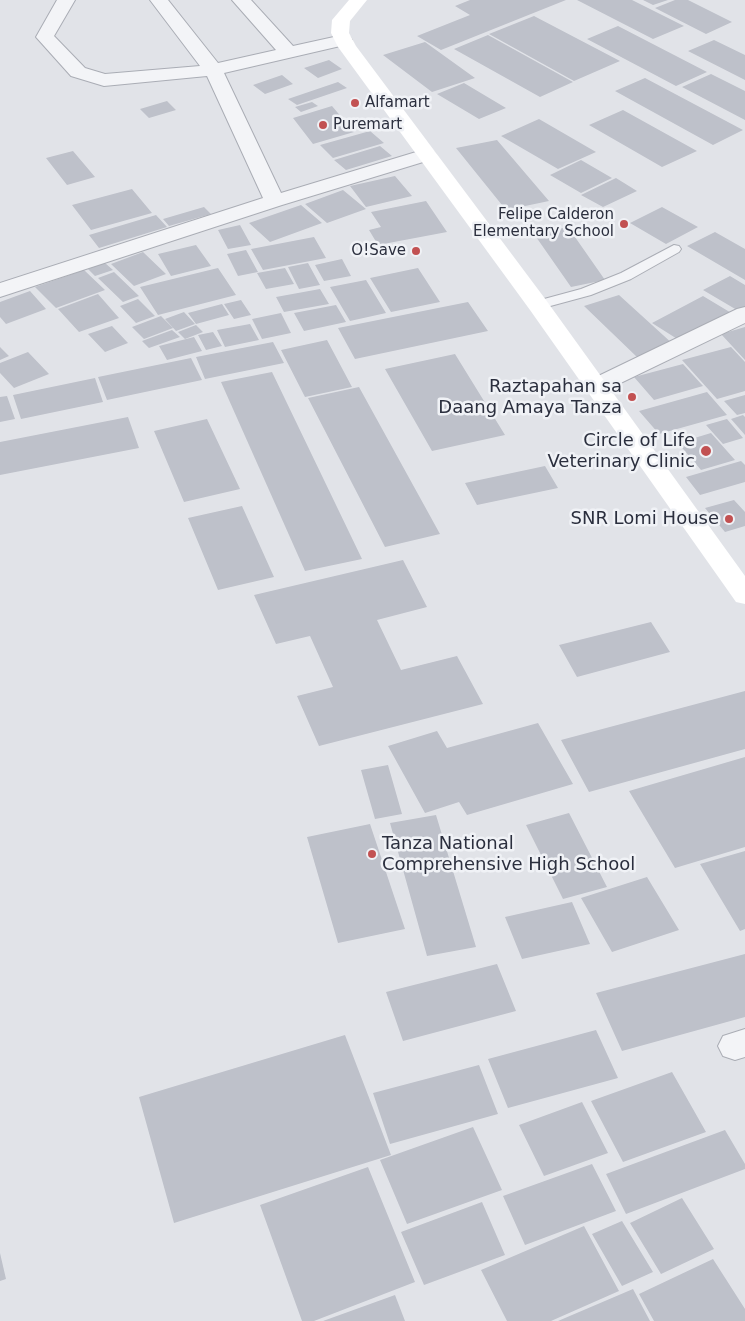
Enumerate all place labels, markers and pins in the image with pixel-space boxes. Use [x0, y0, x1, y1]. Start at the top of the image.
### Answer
place label: Alfamart [365, 94, 430, 112]
marker: Alfamart [349, 97, 361, 109]
place label: Puremart [333, 116, 402, 134]
marker: Puremart [317, 119, 329, 131]
place label: Felipe Calderon Elementary School [473, 206, 614, 241]
marker: Felipe Calderon Elementary School [618, 218, 630, 230]
place label: O!Save [351, 242, 406, 260]
marker: O!Save [410, 245, 422, 257]
place label: Raztapahan sa Daang Amaya Tanza [438, 376, 622, 418]
marker: Raztapahan sa Daang Amaya Tanza [626, 391, 638, 403]
place label: Circle of Life Veterinary Clinic [547, 430, 695, 472]
marker: Circle of Life Veterinary Clinic [699, 444, 713, 458]
place label: SNR Lomi House [570, 508, 719, 530]
marker: SNR Lomi House [723, 513, 735, 525]
place label: Tanza National Comprehensive High School [382, 833, 635, 876]
marker: Tanza National Comprehensive High School [366, 848, 378, 860]

